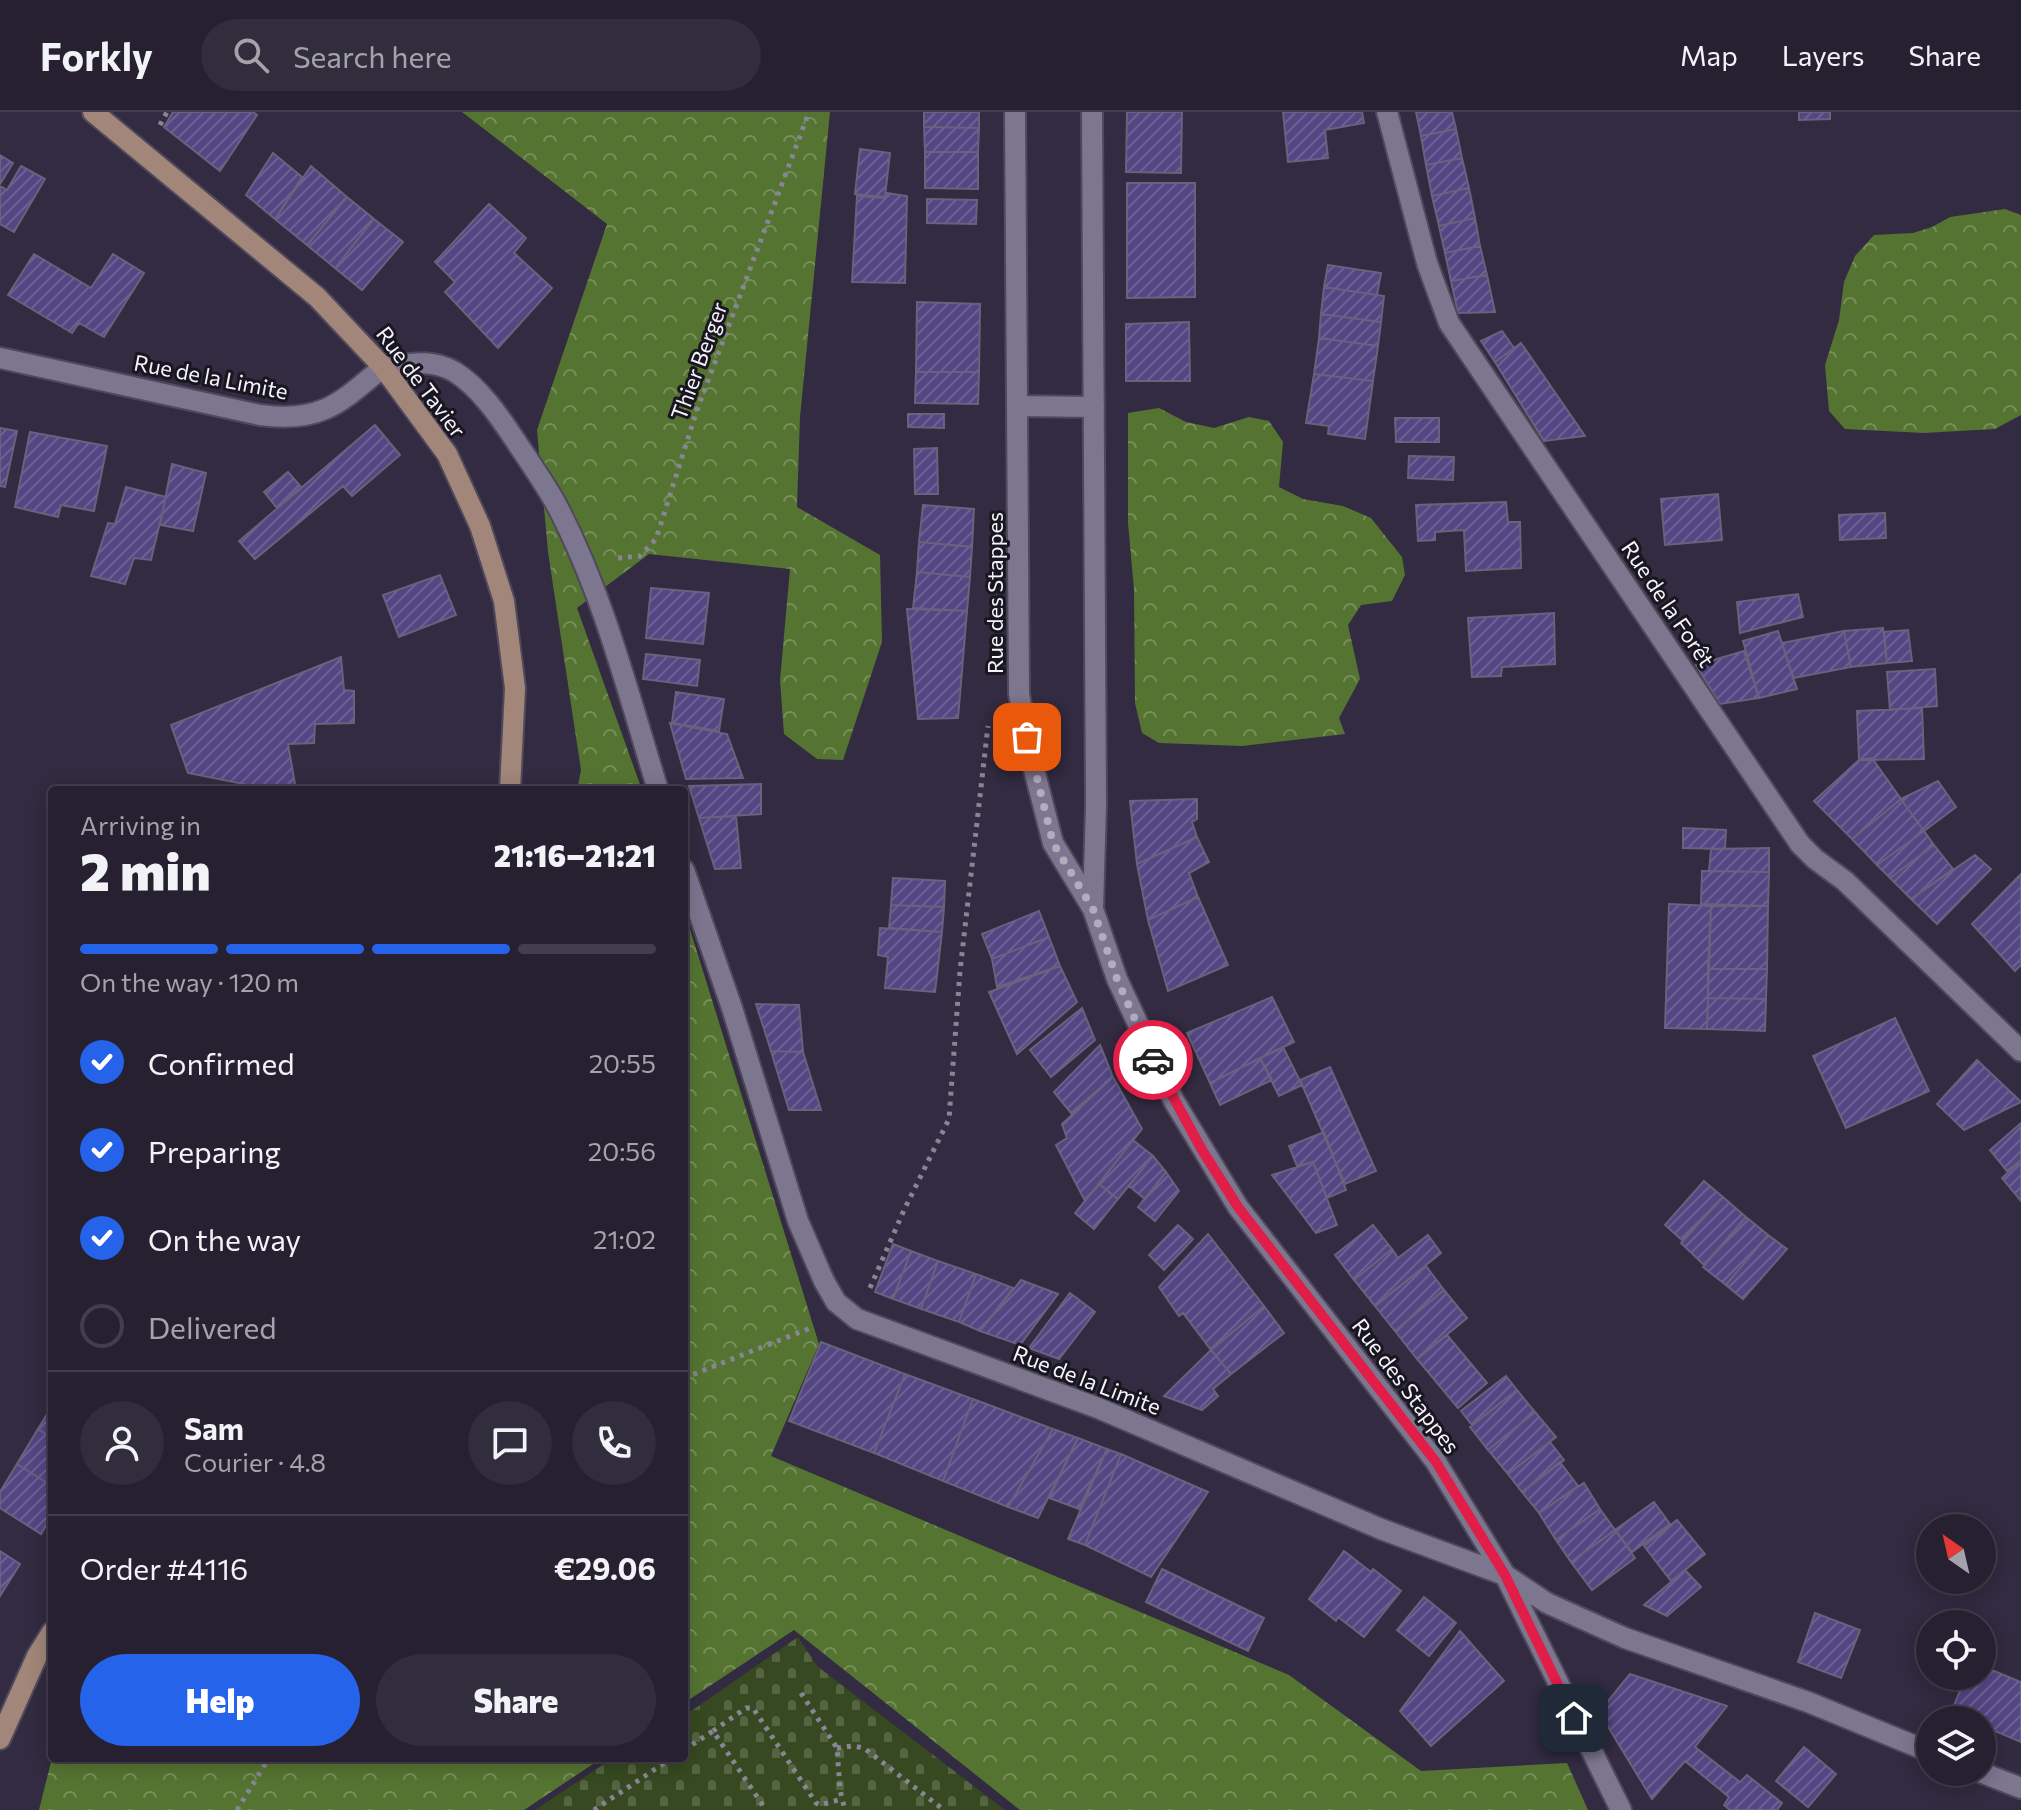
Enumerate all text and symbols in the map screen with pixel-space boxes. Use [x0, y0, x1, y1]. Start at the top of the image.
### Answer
search box [201, 19, 761, 91]
text: Forkly [40, 32, 153, 79]
icon: search [229, 33, 273, 77]
text: Search here [293, 37, 452, 74]
text: Map [1680, 38, 1738, 72]
text: Layers [1782, 38, 1864, 72]
text: Share [1908, 38, 1981, 72]
street label: Thier Berger [665, 298, 732, 424]
street label: Rue de Tavier [371, 321, 472, 443]
street label: Rue de la Limite [132, 348, 290, 405]
street label: Rue des Stappes [981, 512, 1008, 674]
street label: Rue de la Forêt [1616, 535, 1721, 672]
pin [993, 703, 1061, 771]
icon: bag [1005, 715, 1049, 759]
text: Arriving in [80, 809, 201, 840]
text: 21:16–21:21 [494, 836, 656, 873]
text: 2 min [80, 838, 211, 902]
text: On the way · 120 m [80, 966, 299, 997]
courier [1113, 1020, 1193, 1100]
icon: car [1131, 1038, 1175, 1082]
icon: check [80, 1040, 124, 1084]
text: Confirmed [148, 1044, 295, 1081]
text: 20:55 [589, 1047, 656, 1078]
icon: check [80, 1128, 124, 1172]
text: Preparing [148, 1132, 281, 1169]
text: 20:56 [588, 1135, 656, 1166]
icon: check [80, 1216, 124, 1260]
text: On the way [148, 1220, 301, 1257]
text: 21:02 [593, 1223, 656, 1254]
text: Delivered [148, 1308, 277, 1345]
street label: Rue des Stappes [1347, 1313, 1466, 1459]
street label: Rue de la Limite [1009, 1339, 1165, 1420]
button: person [80, 1401, 164, 1485]
button: chat [468, 1401, 552, 1485]
button: phone [572, 1401, 656, 1485]
text: Sam [184, 1409, 244, 1446]
text: Courier · 4.8 [184, 1446, 326, 1477]
north arrow [1916, 1514, 1996, 1594]
map controls [1916, 1514, 1996, 1786]
text: Order #4116 [80, 1549, 248, 1586]
text: €29.06 [554, 1549, 656, 1586]
button: locate [1916, 1610, 1996, 1690]
button: Help [80, 1654, 360, 1746]
button: Share [376, 1654, 656, 1746]
pin [1540, 1684, 1608, 1752]
icon: home [1552, 1696, 1596, 1740]
button: layers [1916, 1706, 1996, 1786]

